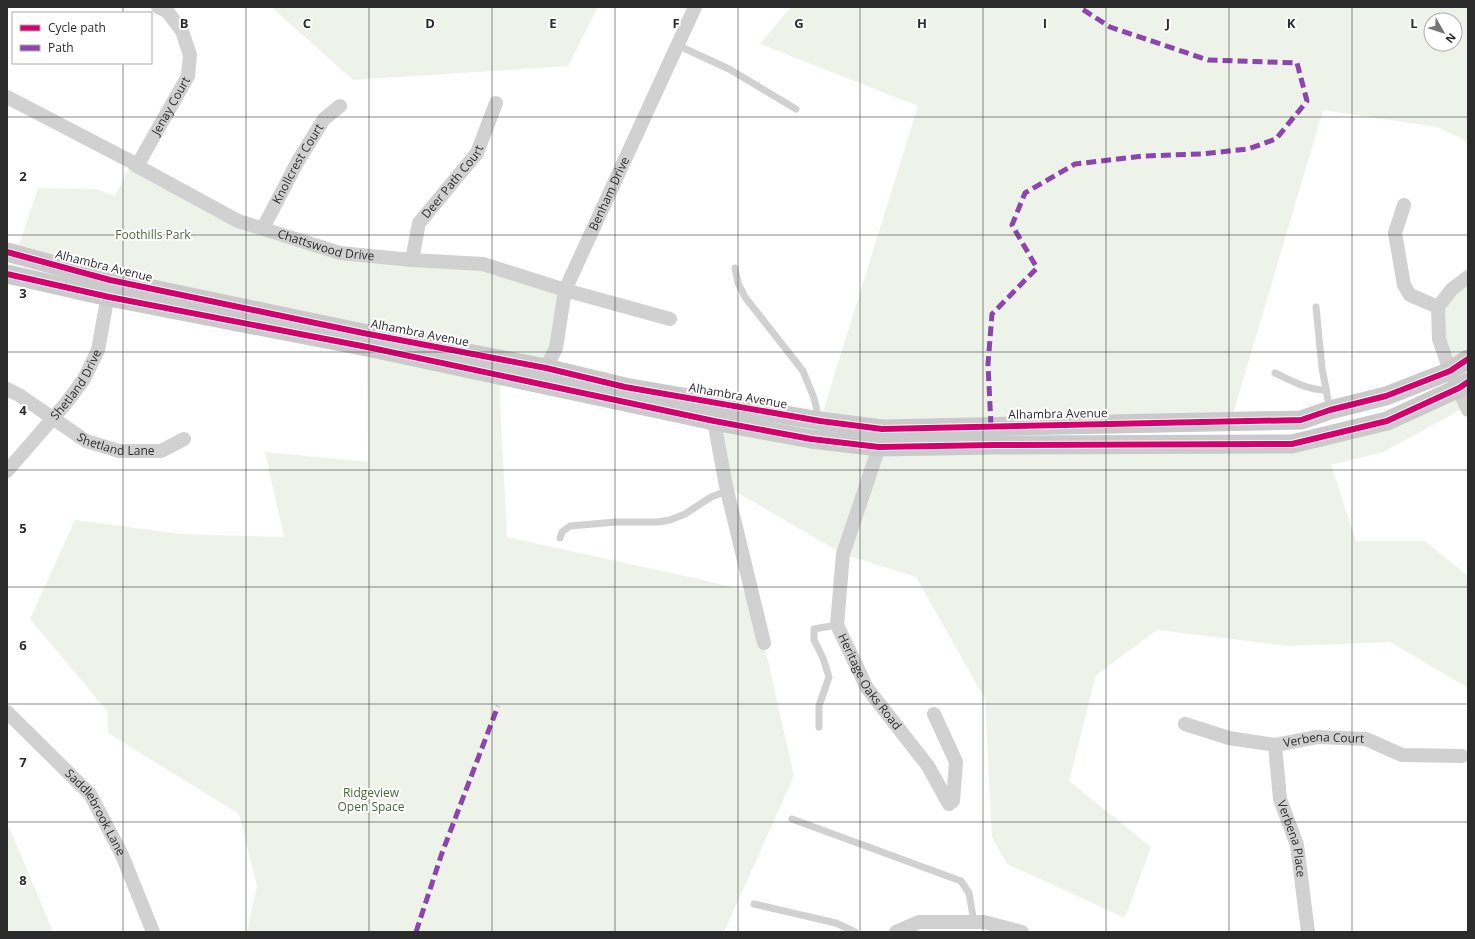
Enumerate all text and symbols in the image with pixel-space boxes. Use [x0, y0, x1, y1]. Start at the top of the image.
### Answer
legend [12, 12, 152, 64]
north arrow [1423, 12, 1463, 52]
text: B [180, 14, 189, 32]
text: C [303, 14, 311, 32]
text: D [425, 14, 435, 32]
text: E [549, 14, 557, 32]
text: F [672, 14, 680, 32]
text: G [794, 14, 804, 32]
text: H [917, 14, 927, 32]
text: I [1043, 14, 1047, 32]
text: J [1165, 14, 1170, 32]
text: K [1287, 14, 1296, 32]
text: L [1410, 14, 1418, 32]
text: Cycle path [48, 19, 106, 36]
text: N [1443, 30, 1460, 47]
text: Path [48, 39, 74, 56]
street label: Jenay Court [147, 73, 194, 139]
street label: Knollcrest Court [268, 120, 327, 207]
street label: Deer Path Court [417, 143, 487, 222]
street label: Benham Drive [584, 154, 633, 233]
text: 2 [19, 167, 27, 185]
street label: Chattswood Drive [276, 225, 376, 264]
park label: Foothills Park [115, 226, 191, 243]
street label: Alhambra Avenue [54, 245, 155, 286]
text: 3 [19, 284, 27, 302]
street label: Alhambra Avenue [370, 315, 471, 350]
street label: Shetland Drive [46, 346, 105, 423]
street label: Alhambra Avenue [688, 378, 789, 413]
text: 4 [19, 401, 27, 419]
street label: Alhambra Avenue [1008, 404, 1108, 423]
street label: Shetland Lane [74, 428, 155, 459]
text: 5 [19, 519, 27, 537]
street label: Heritage Oaks Road [834, 630, 906, 733]
text: 6 [19, 636, 27, 654]
street label: Verbena Court [1282, 728, 1365, 751]
text: 7 [19, 753, 27, 771]
street label: Saddlebrook Lane [62, 765, 130, 859]
park label: Ridgeview Open Space [338, 784, 405, 815]
street label: Verbena Place [1273, 798, 1310, 878]
text: 8 [19, 871, 27, 889]

